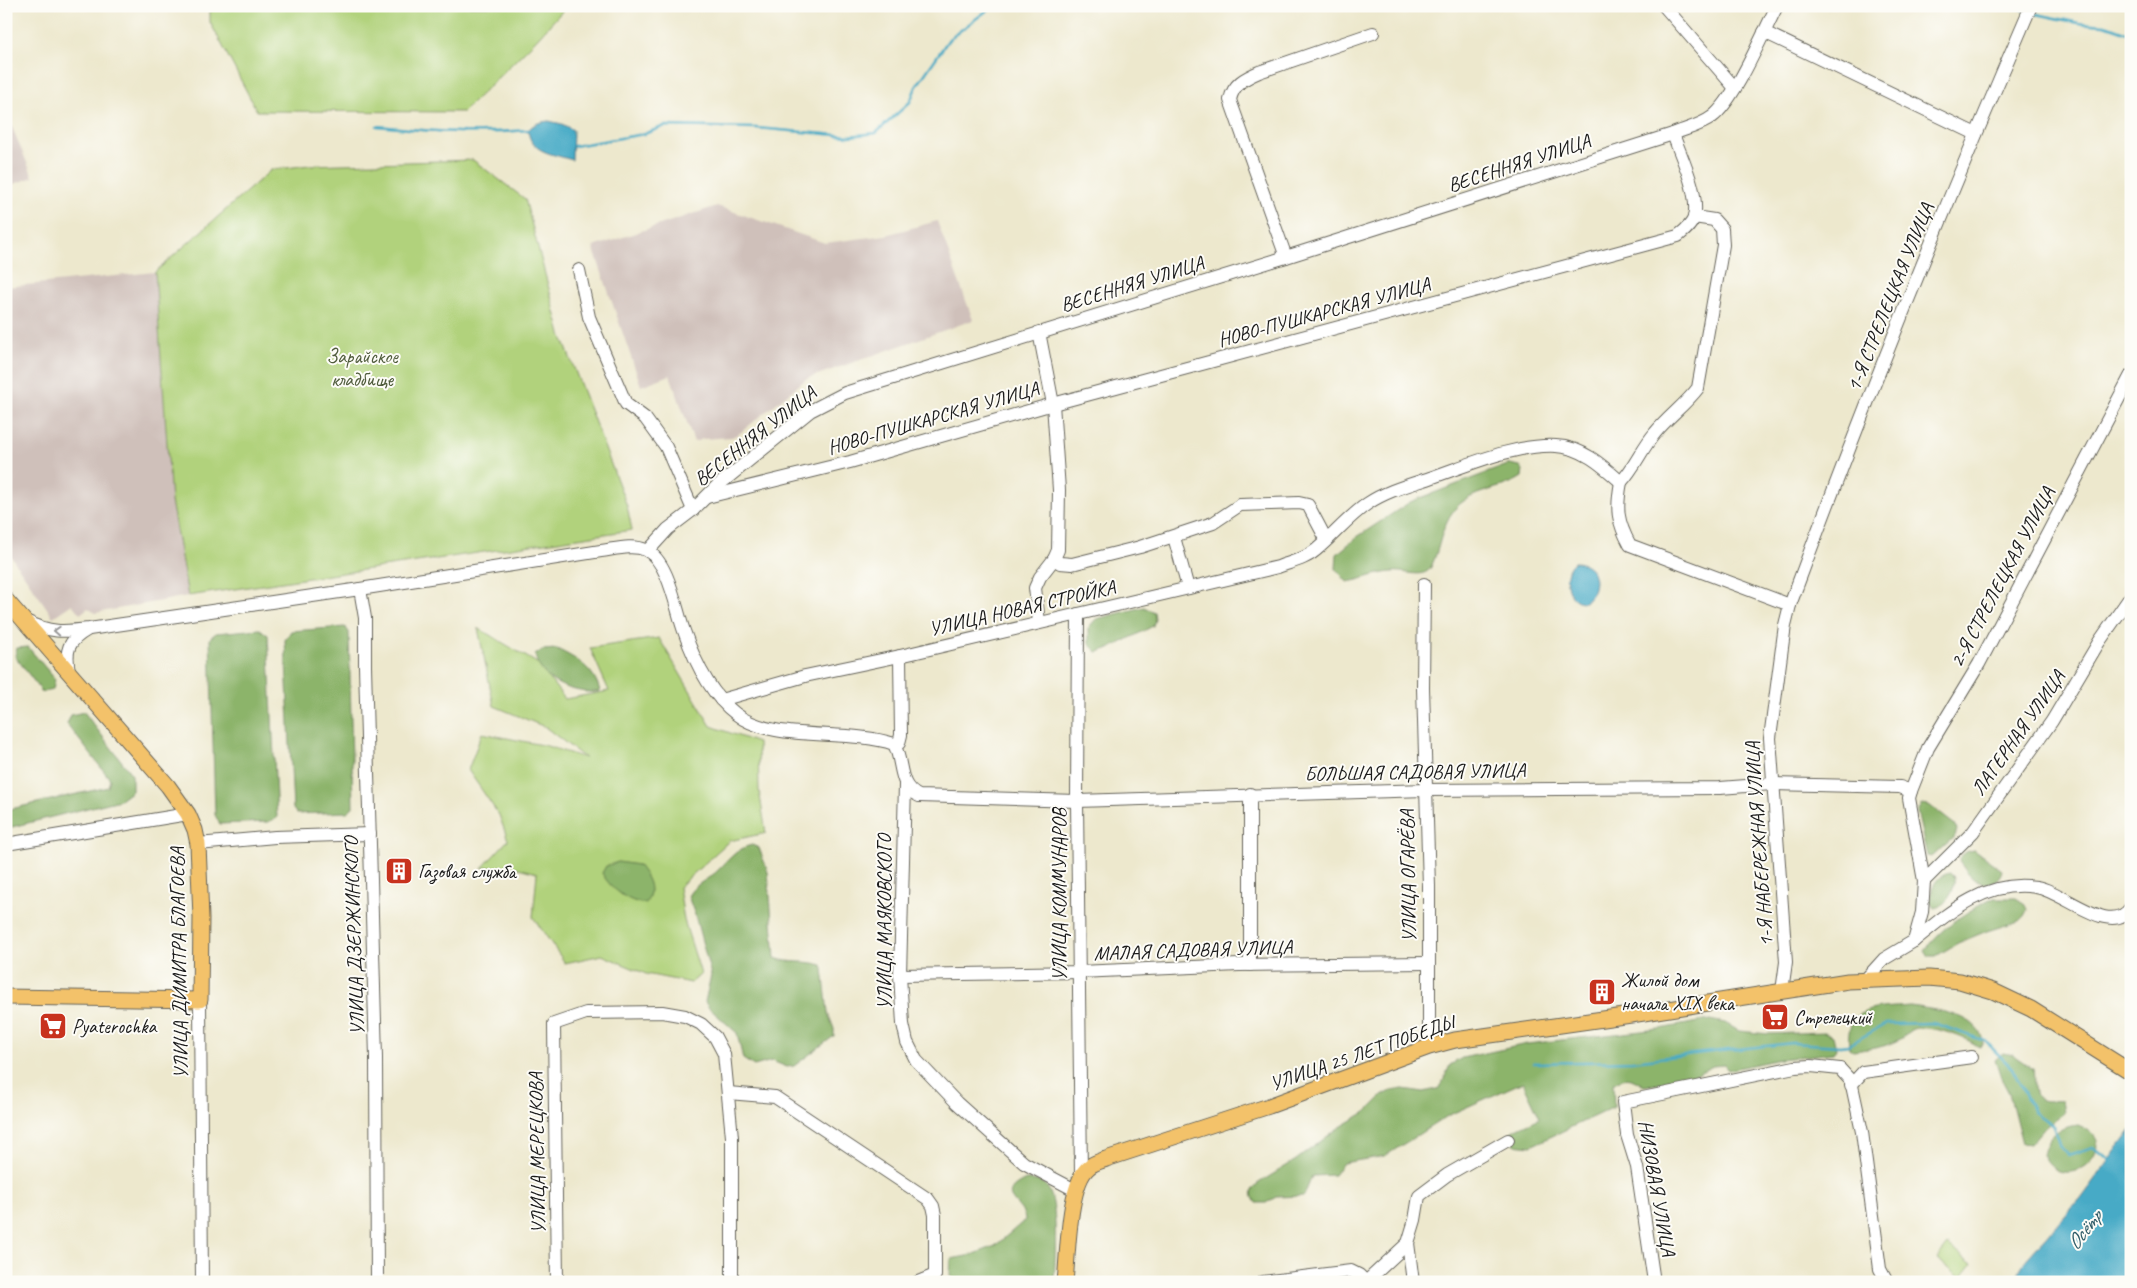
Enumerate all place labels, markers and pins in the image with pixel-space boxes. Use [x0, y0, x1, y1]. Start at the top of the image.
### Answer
building icon: Газовая служба [384, 856, 414, 886]
place label: Газовая служба [418, 859, 517, 885]
place label: Жилой дом начала XIX века [1621, 968, 1736, 1016]
building icon: Жилой дом начала XIX века [1587, 977, 1617, 1007]
supermarket icon: Стрелецкий [1760, 1002, 1790, 1032]
place label: Стрелецкий [1794, 1005, 1874, 1030]
supermarket icon: Pyaterochka [38, 1011, 68, 1041]
place label: Pyaterochka [72, 1014, 157, 1039]

